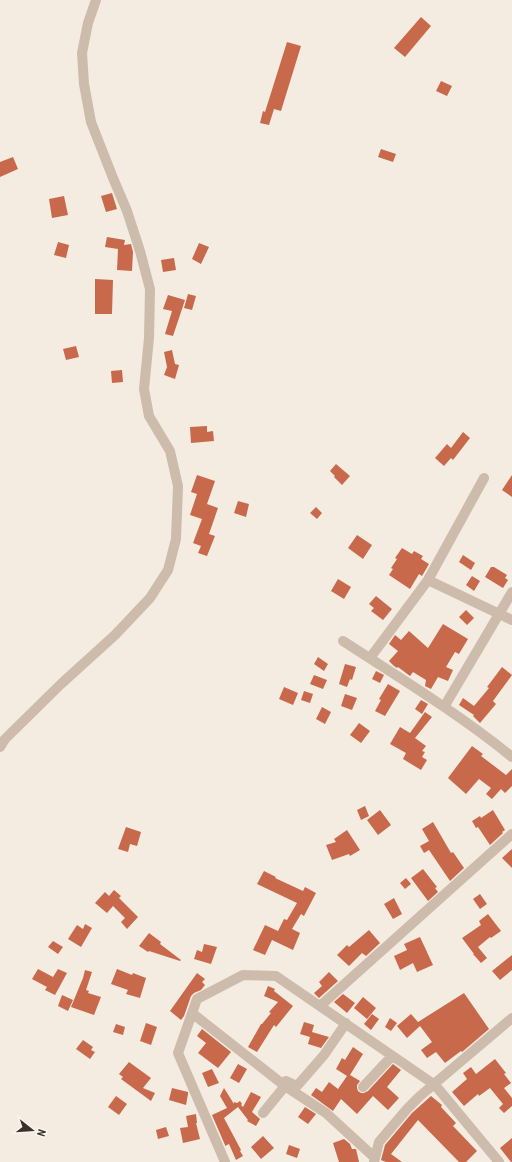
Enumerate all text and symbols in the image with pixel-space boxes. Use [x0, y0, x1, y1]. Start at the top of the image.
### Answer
north arrow [12, 1110, 52, 1150]
text: N [34, 1128, 48, 1138]

